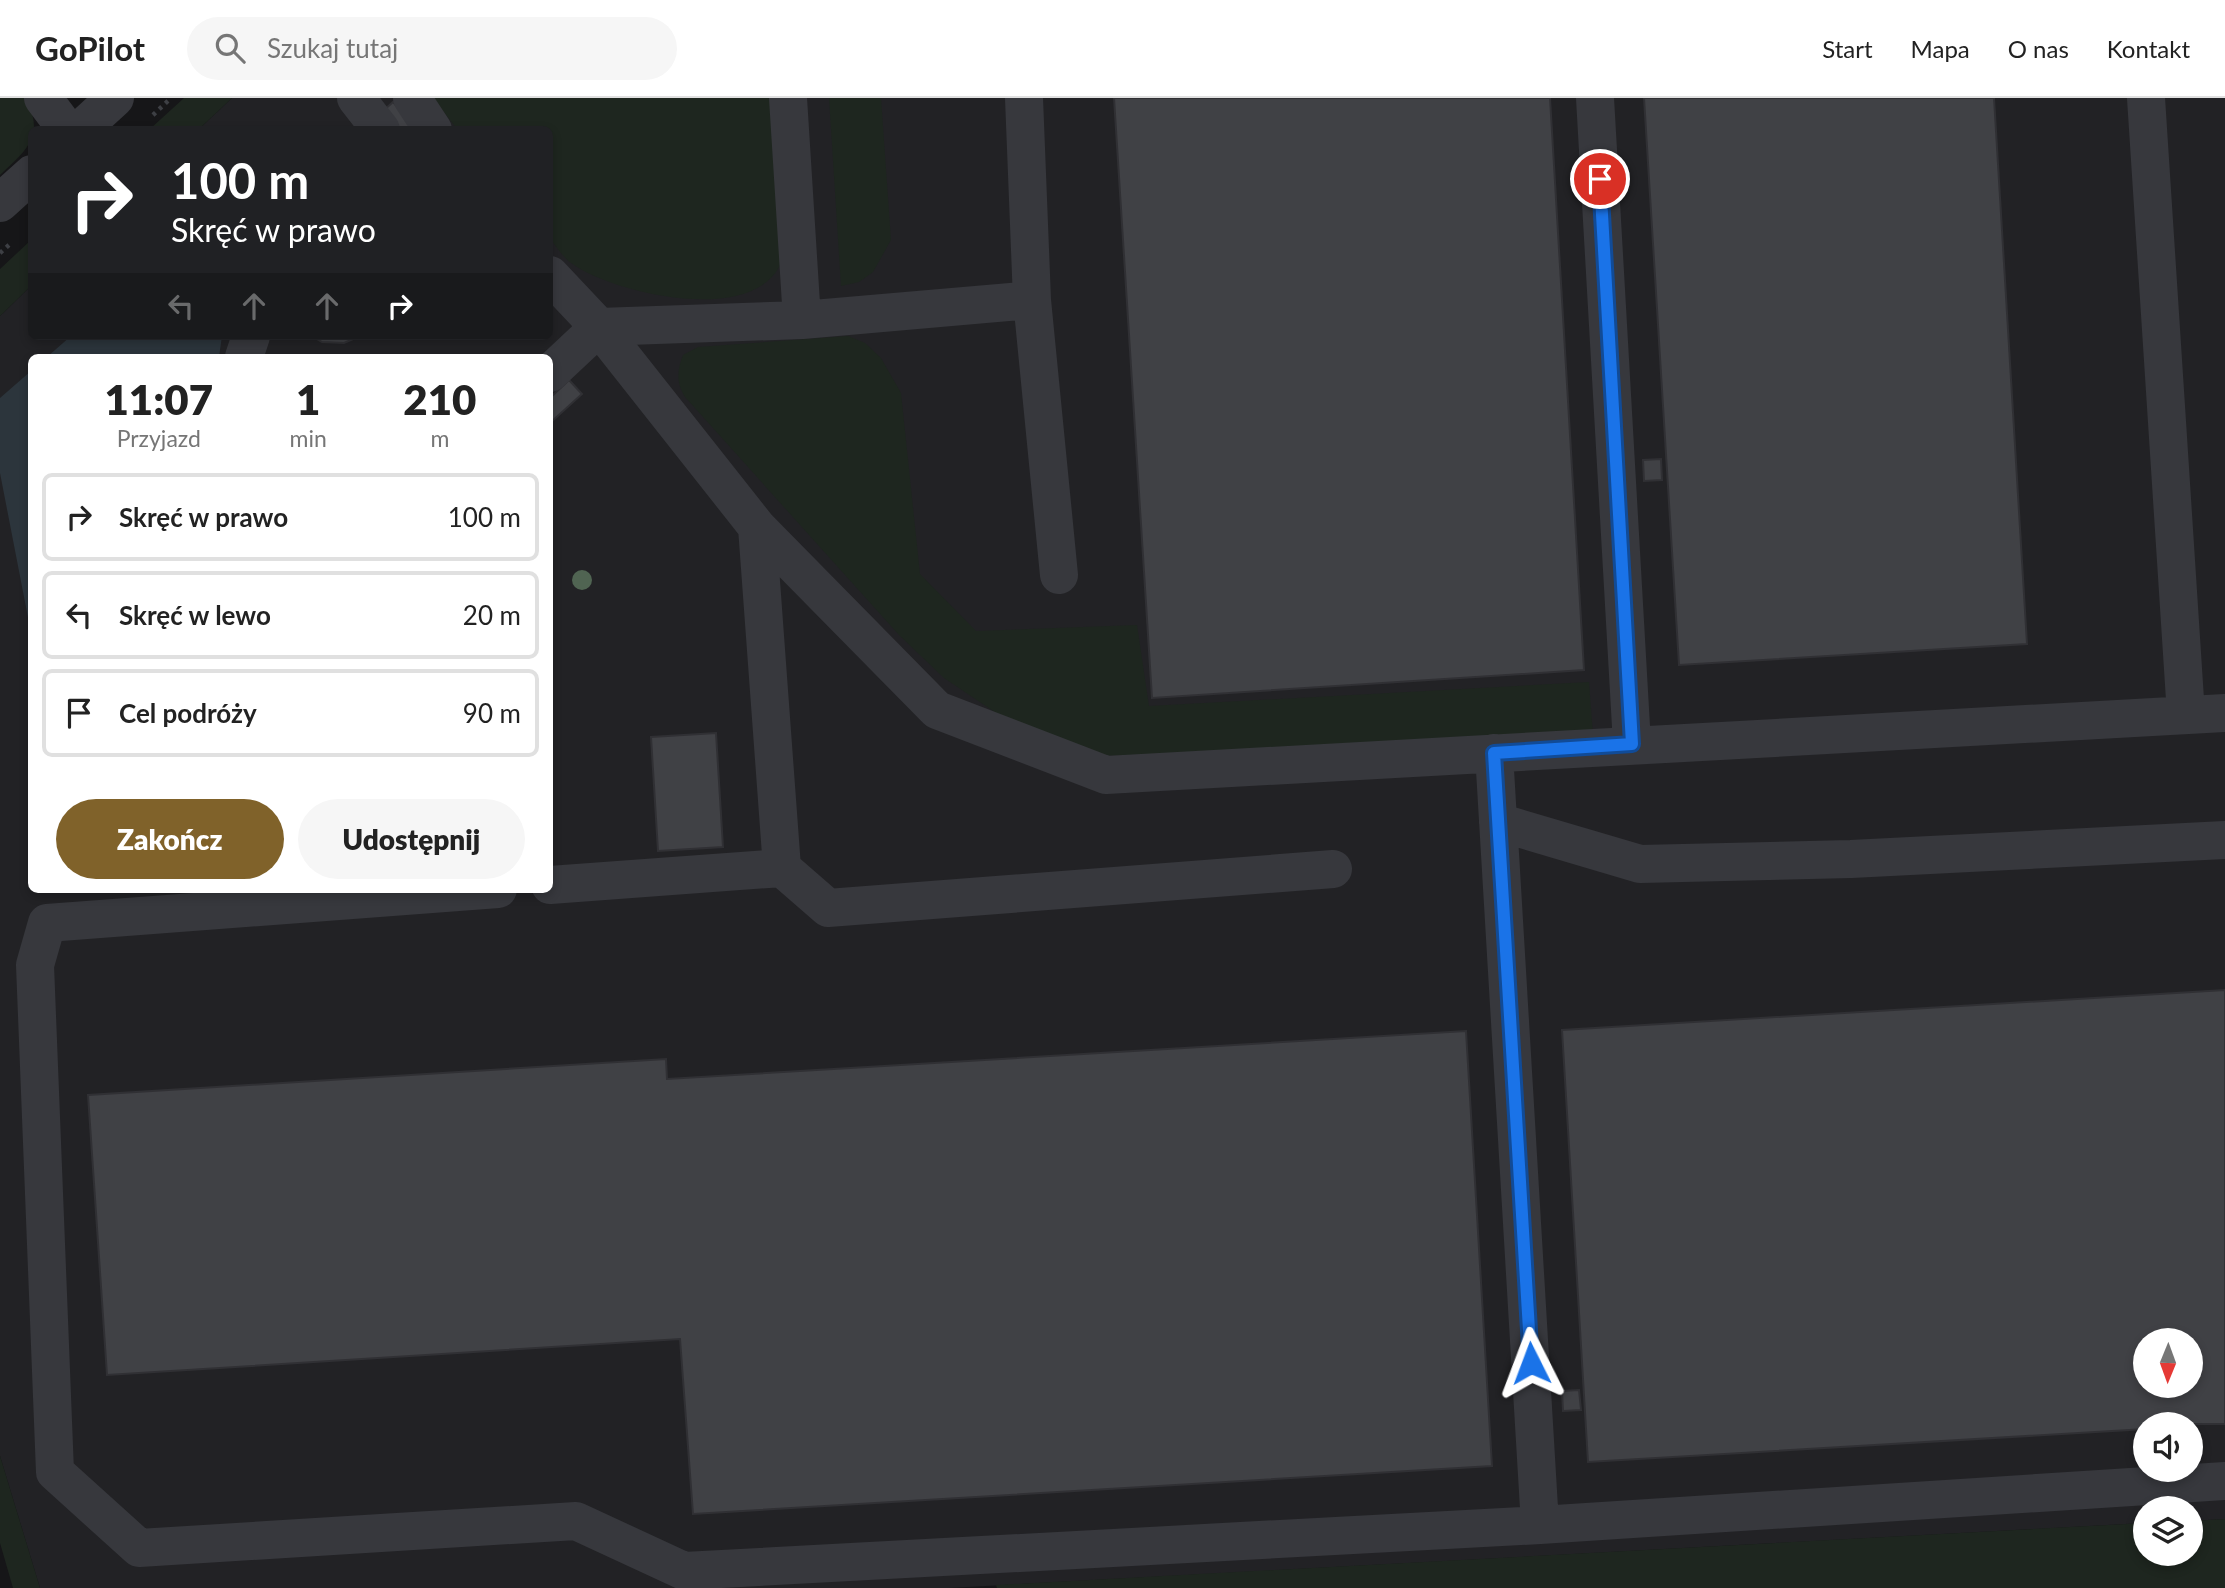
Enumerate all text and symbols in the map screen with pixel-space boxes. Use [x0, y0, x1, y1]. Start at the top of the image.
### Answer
search box [187, 17, 677, 80]
text: GoPilot [35, 28, 145, 68]
icon: search [211, 29, 249, 67]
text: Szukaj tutaj [267, 32, 398, 64]
text: Start [1822, 34, 1873, 63]
text: Mapa [1911, 34, 1970, 63]
text: O nas [2008, 34, 2069, 63]
text: Kontakt [2107, 34, 2190, 63]
pin [1570, 149, 1630, 209]
text: 100 m [171, 151, 309, 209]
icon: right [56, 154, 147, 245]
icon: arrive [1581, 160, 1619, 198]
text: Skręć w prawo [171, 210, 376, 249]
icon: left [162, 287, 200, 325]
icon: ahead [235, 287, 273, 325]
icon: ahead [308, 287, 346, 325]
icon: right [381, 287, 419, 325]
text: 11:07 [105, 374, 213, 424]
text: 1 [296, 374, 320, 424]
text: 210 [403, 374, 476, 424]
text: Przyjazd [117, 424, 201, 452]
text: min [290, 424, 327, 452]
text: m [430, 424, 449, 452]
icon: right [60, 498, 98, 536]
text: Skręć w prawo [119, 501, 288, 533]
text: 100 m [448, 501, 521, 533]
icon: left [60, 596, 98, 634]
text: Skręć w lewo [119, 599, 271, 631]
text: 20 m [463, 599, 521, 631]
icon: arrive [60, 694, 98, 732]
text: Cel podróży [119, 697, 257, 729]
text: 90 m [463, 697, 521, 729]
button: Zakończ [56, 799, 284, 879]
button: Udostępnij [298, 799, 525, 879]
position arrow [1494, 1326, 1568, 1400]
north arrow [2133, 1328, 2203, 1398]
map controls [2133, 1328, 2203, 1566]
button: sound [2133, 1412, 2203, 1482]
button: layers [2133, 1496, 2203, 1566]

